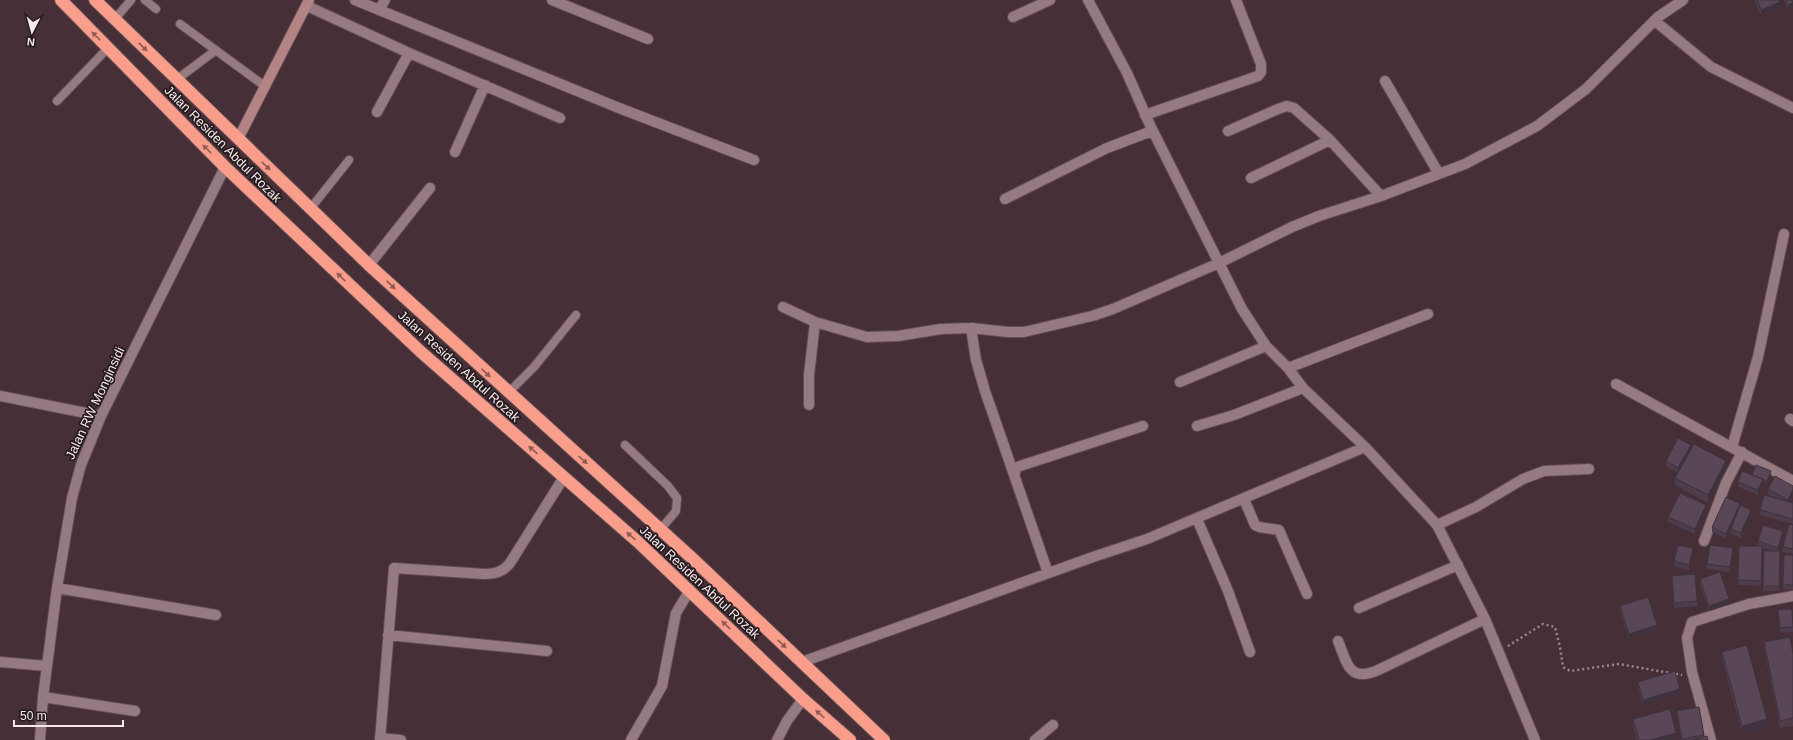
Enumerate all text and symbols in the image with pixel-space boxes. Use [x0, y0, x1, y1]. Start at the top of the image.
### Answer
north arrow [12, 12, 52, 52]
one-way arrow [91, 31, 101, 41]
text: N [26, 36, 36, 48]
one-way arrow [138, 42, 148, 52]
street label: Jalan Residen Abdul Rozak [161, 82, 285, 206]
one-way arrow [202, 144, 212, 154]
one-way arrow [261, 162, 271, 171]
one-way arrow [336, 273, 347, 282]
one-way arrow [386, 280, 395, 289]
street label: Jalan Residen Abdul Rozak [395, 307, 523, 425]
street label: Jalan RW Monginsidi [62, 345, 128, 461]
one-way arrow [481, 368, 491, 378]
one-way arrow [528, 446, 538, 455]
one-way arrow [578, 455, 587, 464]
street label: Jalan Residen Abdul Rozak [637, 522, 764, 642]
one-way arrow [626, 531, 637, 540]
one-way arrow [721, 620, 731, 630]
one-way arrow [777, 639, 787, 649]
scale bar [14, 702, 123, 728]
text: 50 m [20, 709, 47, 723]
one-way arrow [816, 710, 825, 719]

